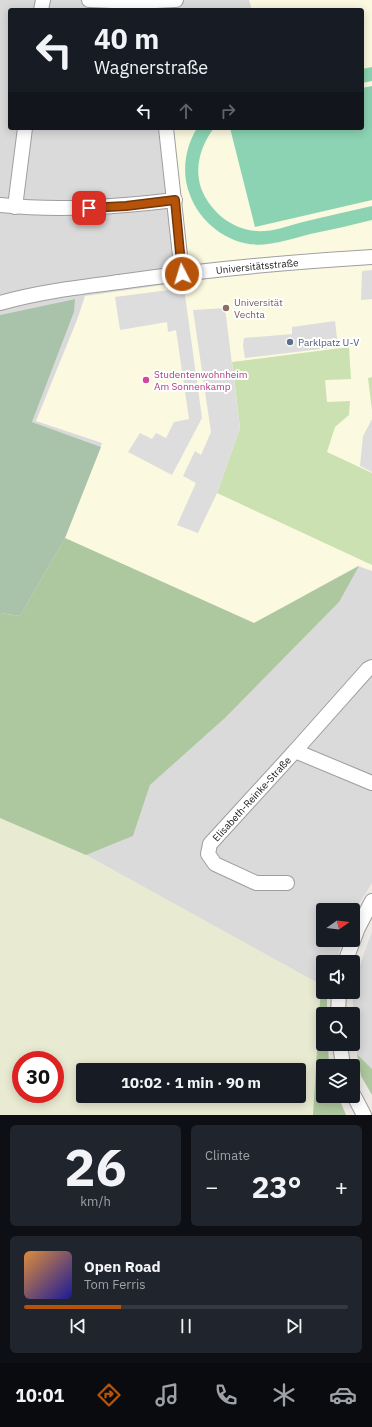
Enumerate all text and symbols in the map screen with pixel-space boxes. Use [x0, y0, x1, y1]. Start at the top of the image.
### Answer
text: 40 m [94, 20, 159, 57]
icon: left [28, 24, 80, 76]
text: Wagnerstraße [94, 56, 208, 79]
icon: left [133, 100, 155, 122]
icon: ahead [175, 100, 197, 122]
icon: right [217, 100, 239, 122]
pin [72, 191, 106, 225]
icon: arrive [78, 197, 100, 219]
position arrow [161, 253, 203, 295]
street label: Universitätsstraße [215, 256, 299, 276]
place label: Universität Vechta [234, 296, 283, 321]
marker: Universität Vechta [221, 303, 231, 313]
place label: Parklpatz U-V [298, 336, 359, 349]
marker: Parklpatz U-V [285, 337, 295, 347]
place label: Studentenwohnheim Am Sonnenkamp [154, 368, 248, 393]
marker: Studentenwohnheim Am Sonnenkamp [141, 375, 151, 385]
street label: Elisabeth-Reinke-Straße [209, 753, 294, 844]
north arrow [316, 903, 360, 947]
map controls [316, 903, 360, 1103]
button: sound [316, 955, 360, 999]
button: search [316, 1007, 360, 1051]
speed limit sign: 30 [12, 1051, 64, 1103]
button: layers [316, 1059, 360, 1103]
text: 10:02 · 1 min · 90 m [121, 1073, 261, 1092]
text: 26 [64, 1133, 127, 1200]
text: Climate [205, 1147, 250, 1164]
text: 23° [251, 1167, 302, 1206]
text: − [205, 1172, 218, 1201]
text: + [335, 1172, 348, 1201]
text: km/h [80, 1193, 111, 1210]
text: Open Road [84, 1257, 161, 1276]
text: Tom Ferris [84, 1276, 146, 1293]
icon: previous [67, 1315, 89, 1337]
icon: pause [175, 1315, 197, 1337]
icon: next [283, 1315, 305, 1337]
icon: directions [95, 1381, 123, 1409]
icon: music [153, 1381, 181, 1409]
icon: phone [212, 1381, 240, 1409]
icon: climate [270, 1381, 298, 1409]
icon: car [329, 1381, 357, 1409]
text: 10:01 [15, 1384, 64, 1407]

